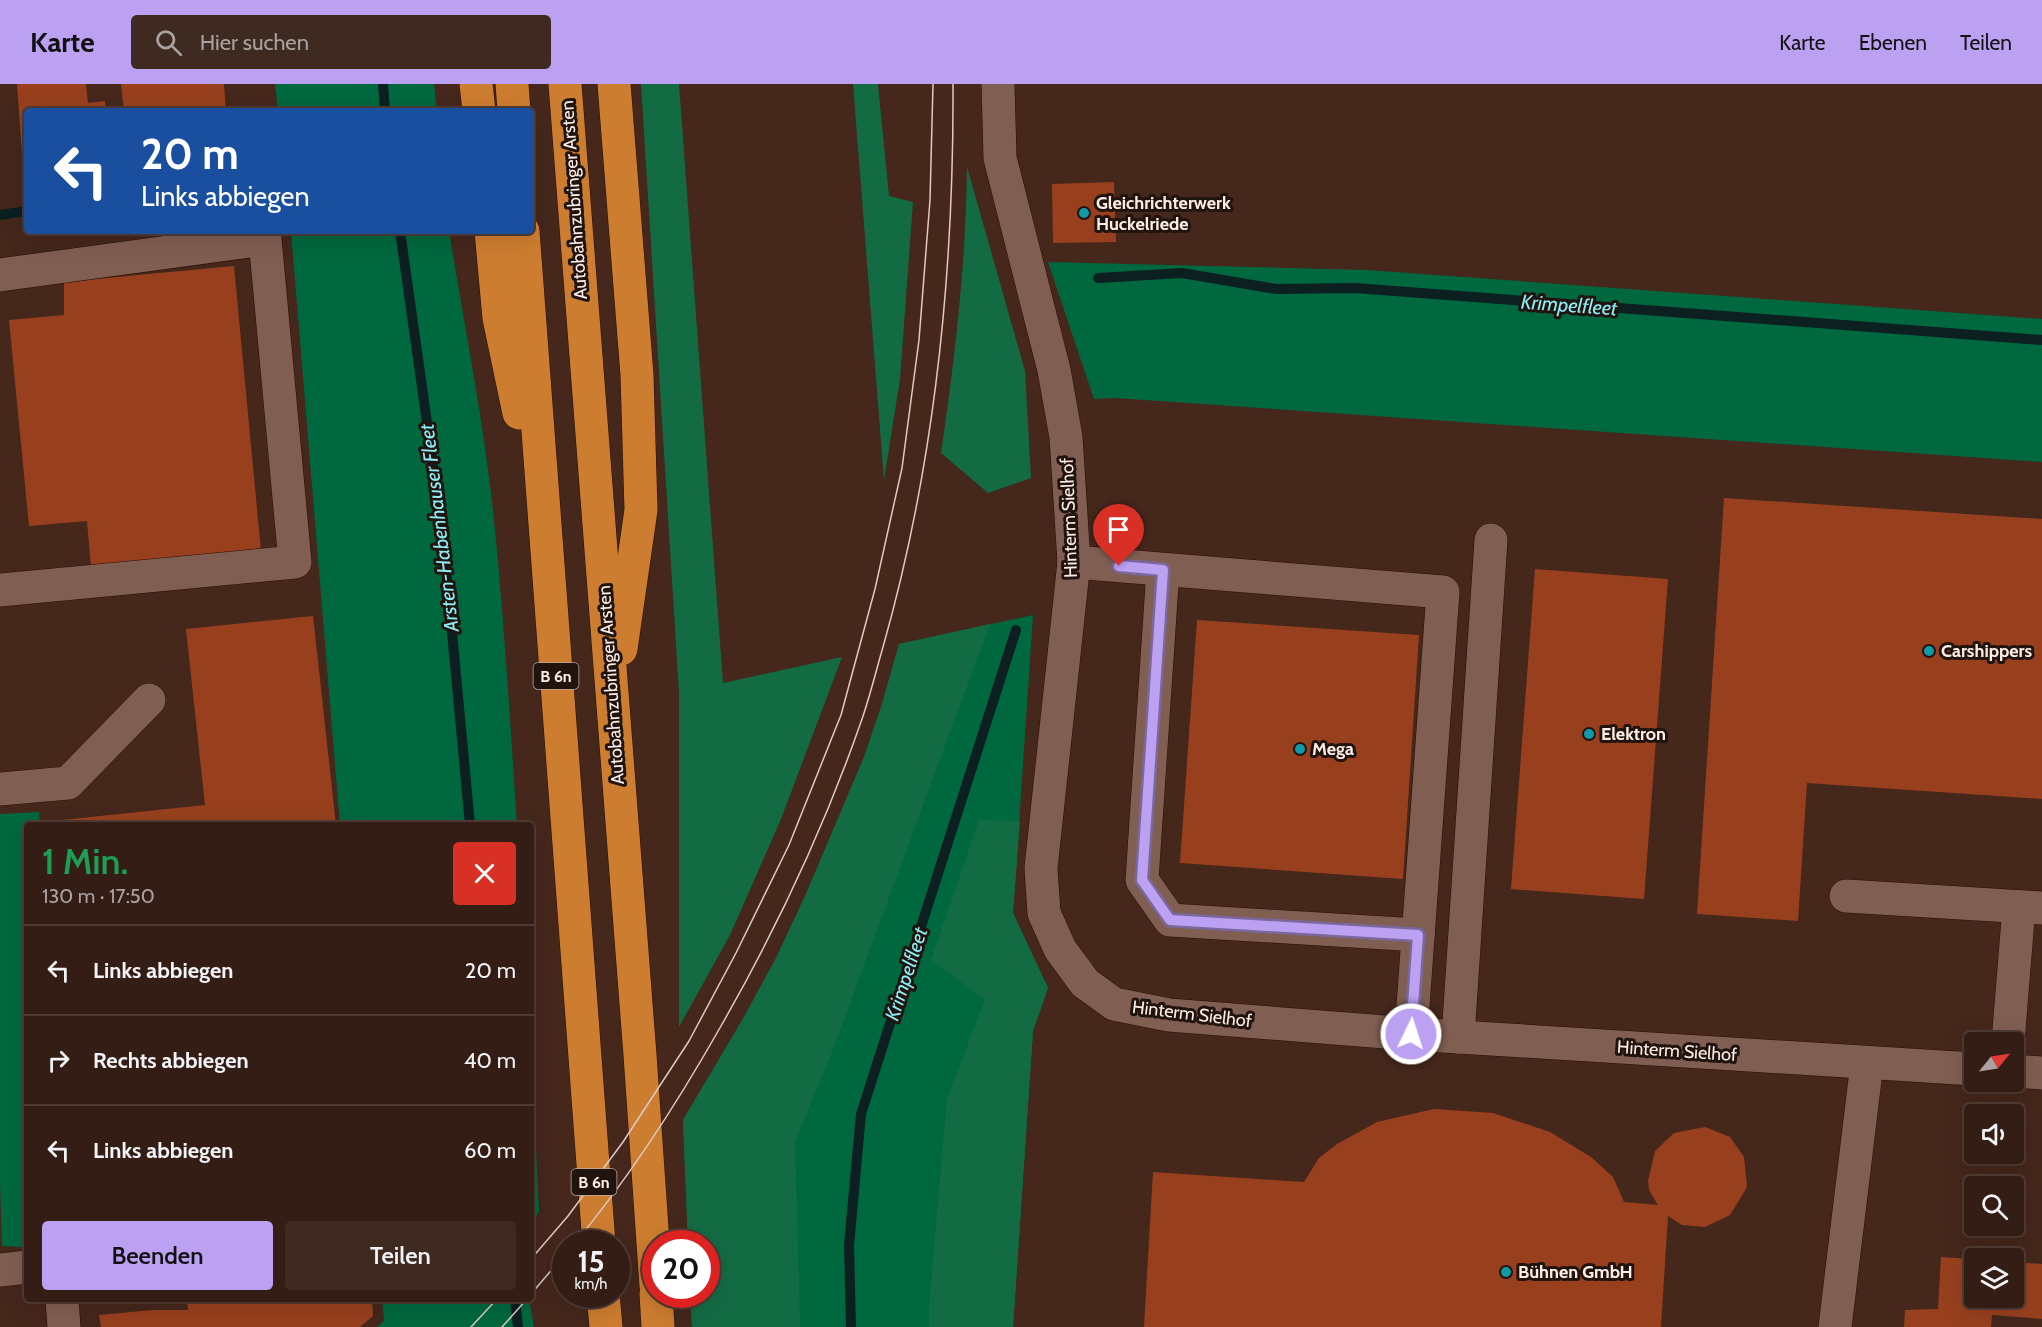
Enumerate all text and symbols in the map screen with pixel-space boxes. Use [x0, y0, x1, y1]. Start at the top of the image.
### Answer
search box [131, 15, 551, 69]
text: Karte [30, 25, 95, 59]
icon: search [152, 26, 185, 59]
text: Hier suchen [200, 29, 309, 56]
text: Karte [1779, 30, 1826, 55]
text: Ebenen [1859, 30, 1927, 55]
text: Teilen [1960, 30, 2012, 55]
street label: Autobahnzubringer Arsten [556, 100, 592, 300]
text: 20 m [141, 128, 239, 180]
icon: left [42, 132, 120, 210]
text: Links abbiegen [141, 180, 310, 213]
place label: Gleichrichterwerk Huckelriede [1096, 192, 1231, 235]
marker: Gleichrichterwerk Huckelriede [1077, 206, 1091, 220]
water label: Krimpelfleet [1520, 290, 1619, 320]
water label: Arsten-Habenhauser Fleet [414, 422, 464, 634]
street label: Hinterm Sielhof [1056, 458, 1082, 578]
pin [1093, 504, 1144, 566]
icon: arrive [1102, 513, 1135, 546]
street label: Autobahnzubringer Arsten [593, 585, 629, 785]
place label: Carshippers [1941, 640, 2033, 662]
marker: Carshippers [1922, 644, 1936, 658]
road number: B 6n [534, 663, 578, 689]
place label: Elektron [1601, 723, 1666, 745]
marker: Elektron [1582, 727, 1596, 741]
place label: Mega [1312, 738, 1354, 760]
marker: Mega [1293, 742, 1307, 756]
text: 1 Min. [42, 839, 128, 883]
button: close [453, 842, 516, 905]
text: 130 m · 17:50 [42, 884, 155, 908]
water label: Krimpelfleet [880, 924, 933, 1024]
icon: left [42, 954, 75, 987]
text: Links abbiegen [93, 957, 233, 984]
text: 20 m [465, 957, 516, 984]
street label: Hinterm Sielhof [1131, 996, 1253, 1032]
position arrow [1379, 1002, 1443, 1066]
north arrow [1964, 1032, 2024, 1092]
map controls [1964, 1032, 2024, 1308]
street label: Hinterm Sielhof [1616, 1036, 1738, 1066]
icon: right [42, 1044, 75, 1077]
text: Rechts abbiegen [93, 1047, 249, 1074]
text: 40 m [464, 1047, 516, 1074]
button: sound [1964, 1104, 2024, 1164]
icon: left [42, 1134, 75, 1167]
text: Links abbiegen [93, 1137, 233, 1164]
text: 60 m [464, 1137, 516, 1164]
road number: B 6n [572, 1169, 616, 1195]
button: search [1964, 1176, 2024, 1236]
button: Beenden [42, 1221, 273, 1290]
button: Teilen [285, 1221, 516, 1290]
speed limit sign: 20 [642, 1230, 720, 1308]
text: 15 [577, 1243, 605, 1280]
button: layers [1964, 1248, 2024, 1308]
place label: Bühnen GmbH [1518, 1261, 1633, 1283]
marker: Bühnen GmbH [1499, 1265, 1513, 1279]
text: km/h [575, 1275, 607, 1293]

